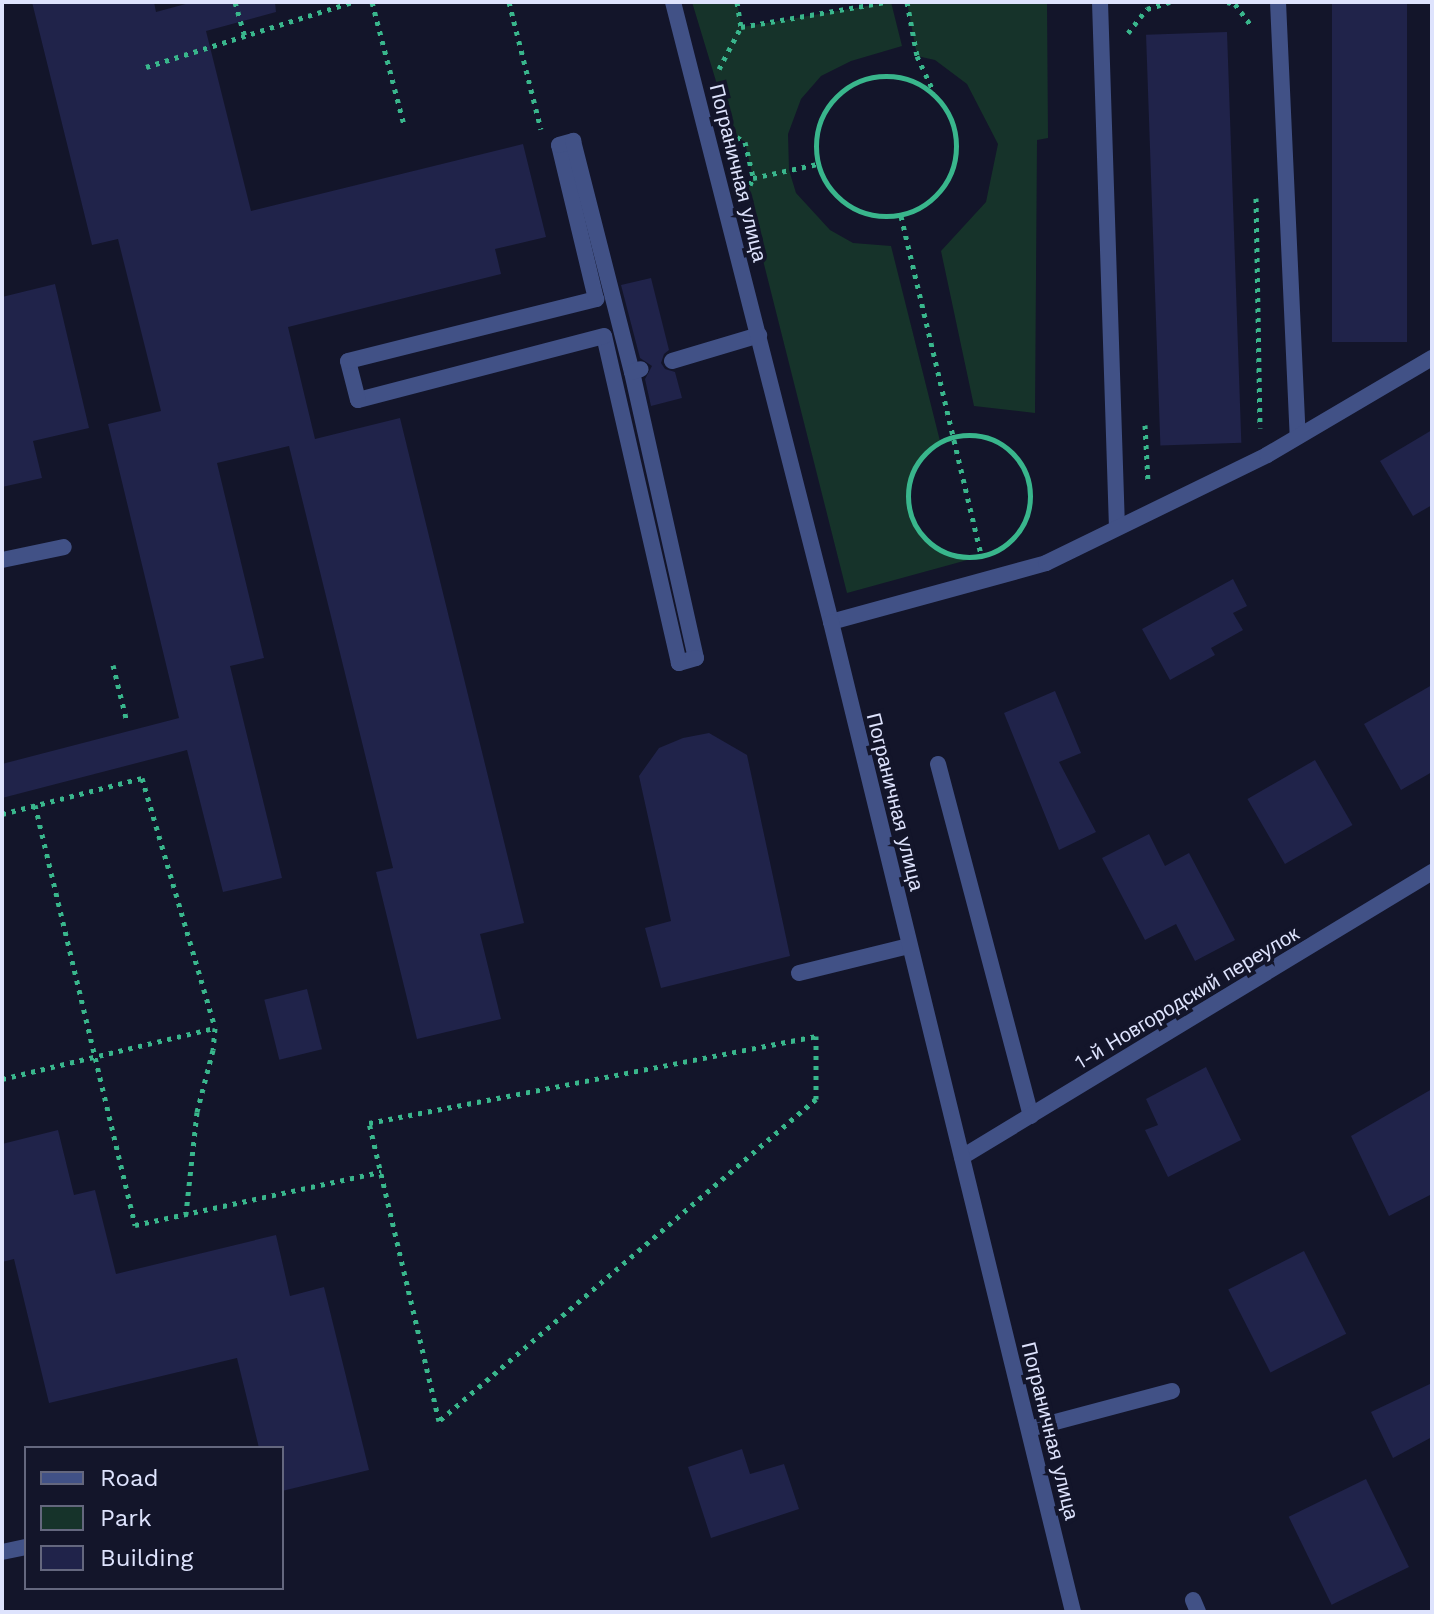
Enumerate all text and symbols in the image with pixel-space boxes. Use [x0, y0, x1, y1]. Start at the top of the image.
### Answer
street label: Пограничная улица [704, 82, 772, 264]
street label: Пограничная улица [861, 711, 929, 893]
street label: 1-й Новгородский переулок [1071, 922, 1303, 1074]
street label: Пограничная улица [1016, 1340, 1084, 1522]
legend [24, 1446, 284, 1590]
text: Road [100, 1464, 159, 1492]
text: Park [100, 1504, 152, 1532]
text: Building [100, 1544, 193, 1572]

